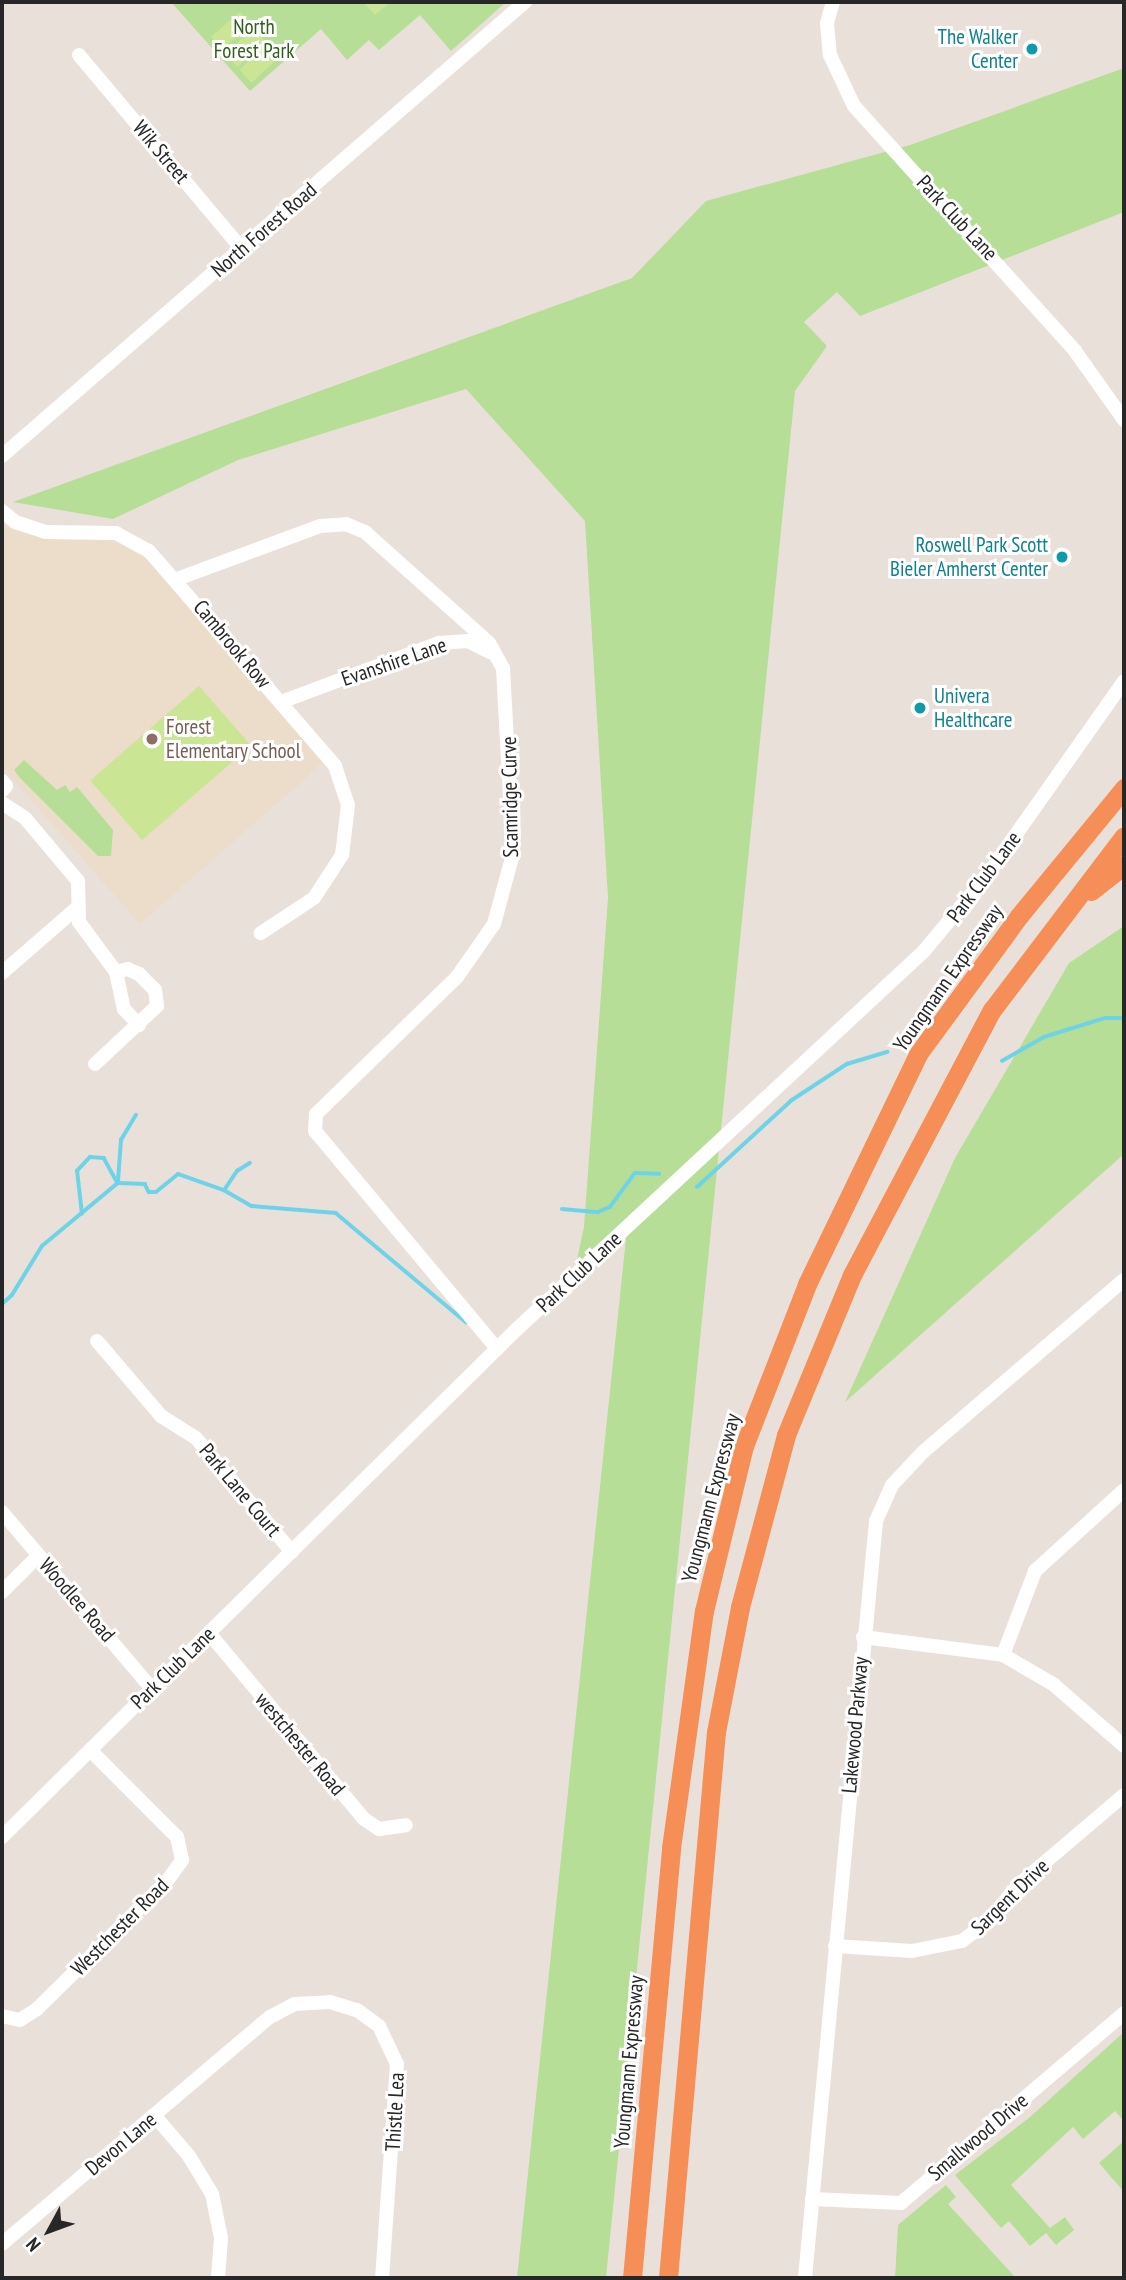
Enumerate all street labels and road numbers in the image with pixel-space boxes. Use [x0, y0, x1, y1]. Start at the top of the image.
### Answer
street label: Wik Street [127, 115, 195, 189]
street label: Park Club Lane [911, 170, 1003, 266]
street label: North Forest Road [206, 177, 322, 283]
street label: Cambrook Row [188, 595, 276, 693]
street label: Evanshire Lane [338, 632, 450, 692]
street label: Scamridge Curve [496, 736, 524, 858]
street label: Park Club Lane [942, 826, 1026, 928]
street label: Youngmann Expressway [888, 900, 1008, 1056]
street label: Park Club Lane [531, 1226, 627, 1318]
street label: Youngmann Expressway [676, 1411, 746, 1585]
street label: Park Lane Court [194, 1438, 286, 1542]
street label: Woodlee Road [34, 1553, 120, 1647]
street label: Park Club Lane [126, 1622, 220, 1714]
street label: Lakewood Parkway [836, 1656, 874, 1794]
street label: westchester Road [250, 1687, 350, 1801]
street label: Sargent Drive [966, 1854, 1054, 1940]
street label: Westchester Road [66, 1873, 174, 1981]
street label: Youngmann Expressway [609, 1974, 649, 2150]
street label: Thistle Lea [380, 2072, 410, 2152]
street label: Smallwood Drive [923, 2088, 1033, 2186]
street label: Devon Lane [80, 2107, 162, 2181]

